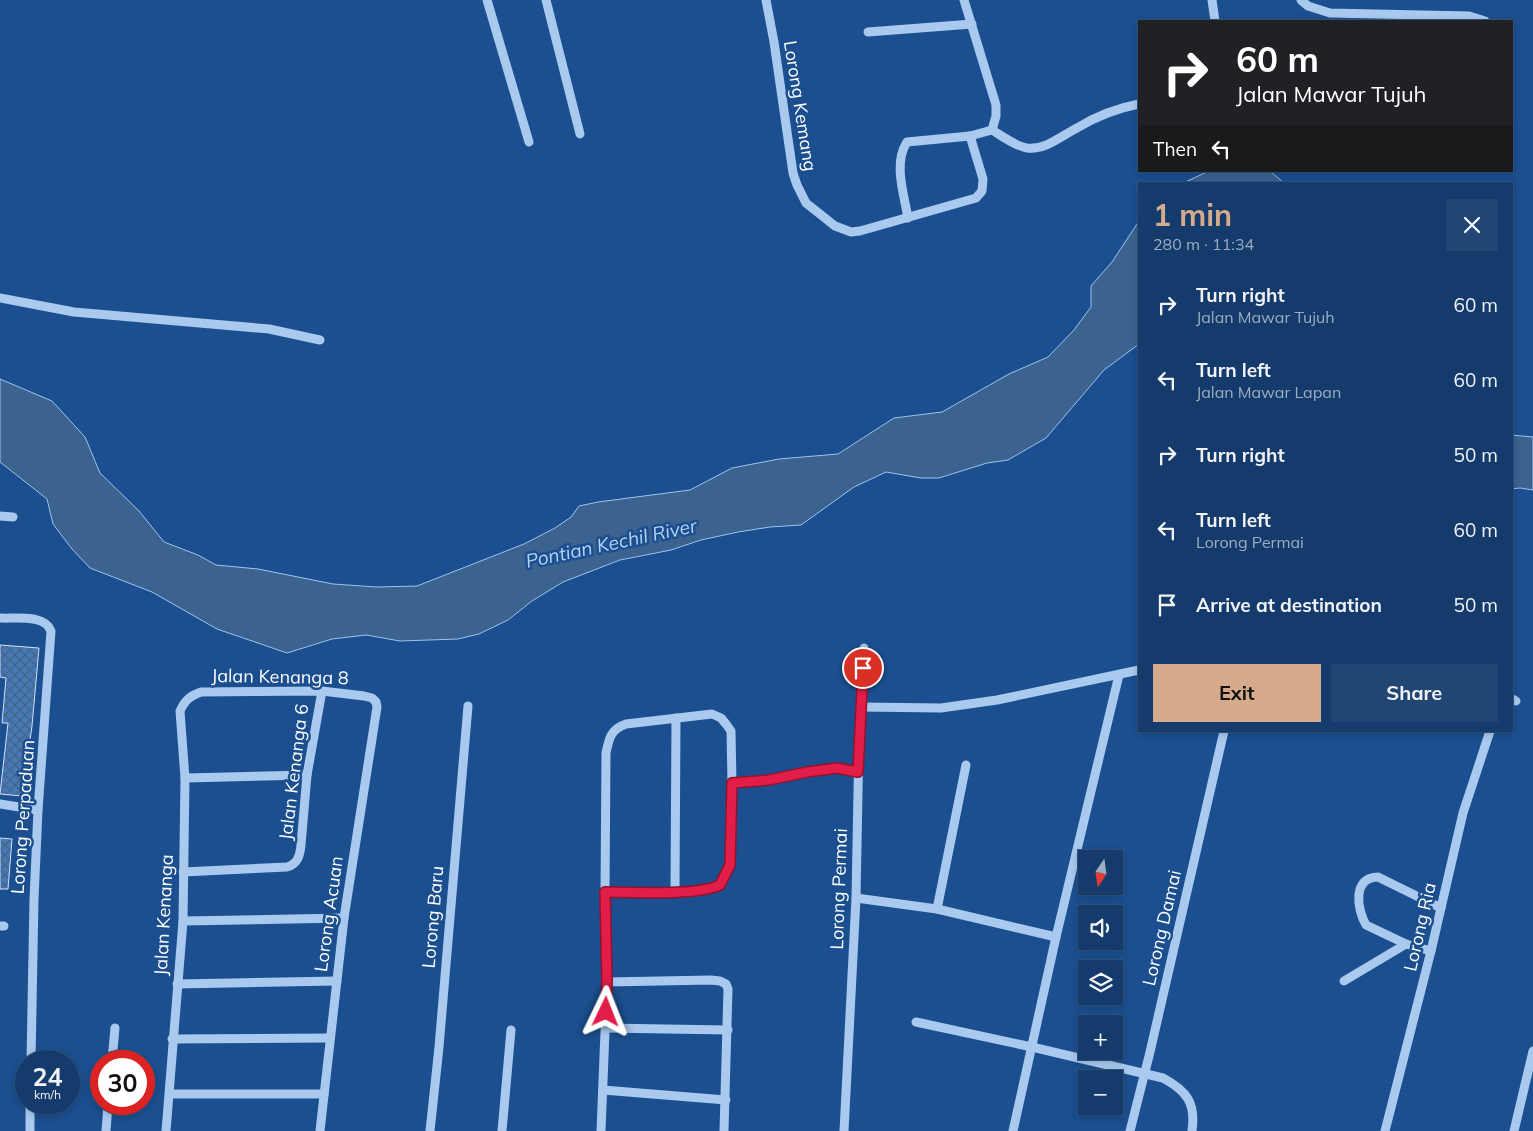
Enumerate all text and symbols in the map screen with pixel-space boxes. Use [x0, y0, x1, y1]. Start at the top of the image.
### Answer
text: 60 m [1236, 37, 1319, 81]
street label: Lorong Kemang [779, 39, 822, 173]
icon: right [1153, 40, 1218, 105]
text: Jalan Mawar Tujuh [1236, 80, 1427, 108]
icon: left [1207, 135, 1235, 163]
text: Then [1153, 137, 1197, 161]
text: 1 min [1153, 196, 1232, 234]
button: close [1446, 199, 1498, 251]
text: 280 m · 11:34 [1153, 234, 1254, 254]
text: Turn right [1196, 283, 1285, 307]
icon: right [1153, 291, 1181, 319]
text: 60 m [1454, 293, 1498, 317]
text: Jalan Mawar Tujuh [1196, 307, 1335, 327]
text: Turn left [1196, 358, 1271, 382]
icon: left [1153, 366, 1181, 394]
text: 60 m [1454, 368, 1498, 392]
text: Jalan Mawar Lapan [1196, 382, 1341, 402]
icon: right [1153, 441, 1181, 469]
text: Turn right [1196, 443, 1285, 467]
text: 50 m [1454, 443, 1498, 467]
text: Turn left [1196, 508, 1271, 532]
water label: Pontian Kechil River [523, 513, 700, 573]
icon: left [1153, 516, 1181, 544]
text: 60 m [1454, 518, 1498, 542]
text: Lorong Permai [1196, 532, 1304, 552]
icon: arrive [1153, 591, 1181, 619]
text: Arrive at destination [1196, 593, 1382, 617]
text: 50 m [1454, 593, 1498, 617]
pin [842, 647, 884, 689]
icon: arrive [849, 654, 877, 682]
street label: Jalan Kenanga 8 [211, 664, 349, 689]
button: Exit [1153, 664, 1321, 722]
button: Share [1331, 664, 1498, 722]
street label: Jalan Kenanga 6 [274, 702, 313, 841]
street label: Lorong Perpaduan [6, 739, 39, 895]
street label: Lorong Permai [825, 828, 852, 950]
north arrow [1078, 850, 1122, 895]
map controls [1078, 850, 1123, 1115]
street label: Jalan Kenanga [149, 854, 178, 976]
street label: Lorong Acuan [309, 855, 348, 973]
street label: Lorong Baru [417, 865, 448, 969]
street label: Lorong Damai [1137, 868, 1186, 988]
street label: Lorong Ria [1398, 880, 1441, 973]
button: sound [1078, 905, 1123, 950]
button: layers [1078, 960, 1123, 1005]
position arrow [579, 985, 631, 1037]
button: + [1078, 1015, 1123, 1060]
speed limit sign: 30 [90, 1050, 155, 1115]
text: 24 [32, 1061, 63, 1092]
button: − [1078, 1070, 1123, 1115]
text: km/h [34, 1087, 61, 1102]

